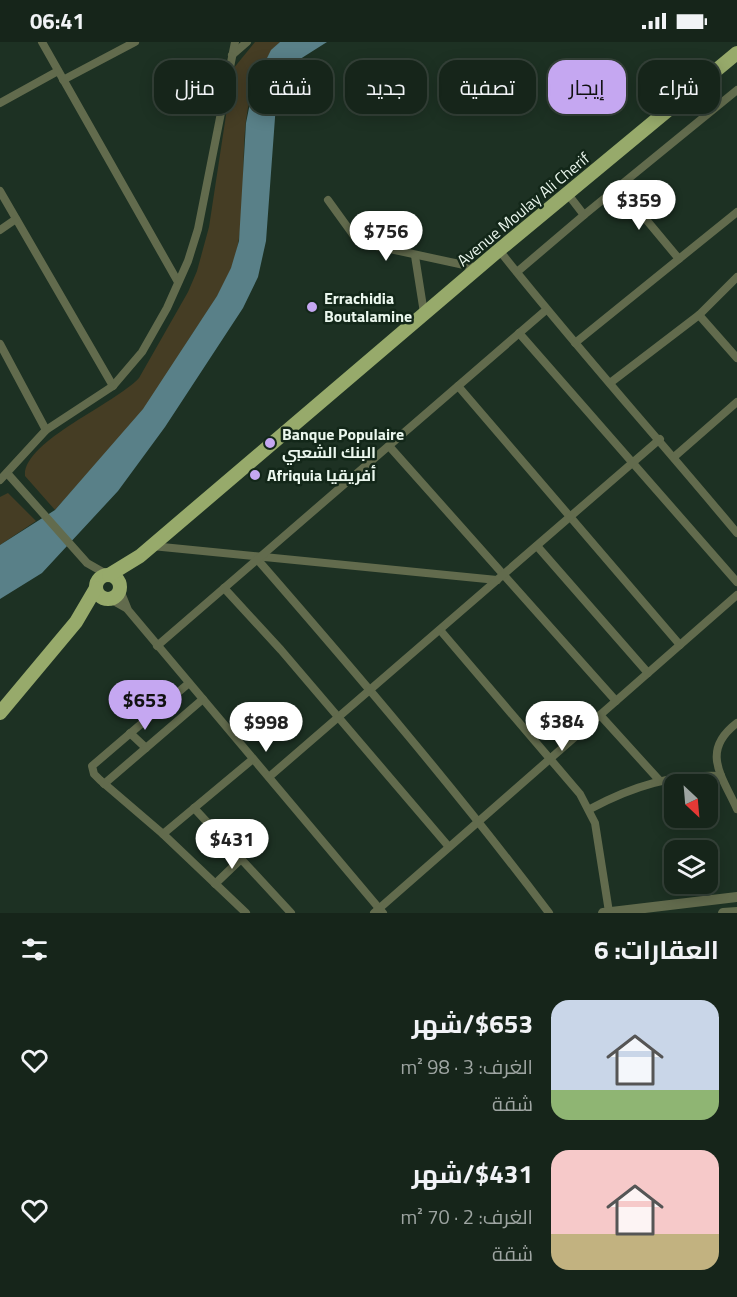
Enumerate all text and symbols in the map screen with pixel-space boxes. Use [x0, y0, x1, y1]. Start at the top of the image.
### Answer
text: 06:41 [30, 4, 85, 38]
chip: منزل [154, 60, 236, 114]
chip: شقة [248, 60, 333, 114]
chip: جديد [345, 60, 427, 114]
chip: تصفية [439, 60, 536, 114]
chip: إيجار [548, 60, 626, 114]
chip: شراء [638, 60, 720, 114]
street label: Avenue Moulay Ali Cherif [451, 146, 595, 272]
pin: $359 [603, 180, 675, 231]
text: $359 [617, 184, 661, 215]
pin: $756 [350, 211, 422, 262]
text: $756 [364, 215, 408, 246]
place label: Errachidia Boutalamine [324, 286, 412, 328]
marker: Errachidia Boutalamine [305, 300, 319, 314]
place label: Banque Populaire البنك الشعبي [282, 422, 404, 465]
marker: Banque Populaire البنك الشعبي [263, 436, 277, 450]
place label: Afriquia أفريقيا [267, 463, 376, 487]
marker: Afriquia أفريقيا [248, 468, 262, 482]
pin: $653 [109, 680, 181, 731]
text: $653 [123, 684, 167, 715]
pin: $384 [526, 701, 598, 752]
pin: $998 [230, 702, 302, 753]
text: $384 [540, 705, 584, 736]
text: $998 [244, 706, 288, 737]
north arrow [664, 774, 718, 828]
map controls [664, 774, 718, 894]
pin: $431 [196, 819, 268, 870]
text: $431 [210, 823, 254, 854]
button: layers [664, 840, 718, 894]
text: العقارات: 6 [594, 930, 719, 969]
icon: filters [18, 933, 51, 966]
text: $653/شهر [412, 1004, 533, 1043]
icon: home [599, 1024, 671, 1096]
icon: heart [18, 1044, 51, 1077]
text: الغرف: 3 · 98 m² [401, 1051, 533, 1082]
text: شقة [492, 1088, 533, 1119]
text: $431/شهر [412, 1154, 533, 1193]
icon: home [599, 1174, 671, 1246]
icon: heart [18, 1194, 51, 1227]
text: الغرف: 2 · 70 m² [401, 1201, 533, 1232]
text: شقة [492, 1238, 533, 1269]

